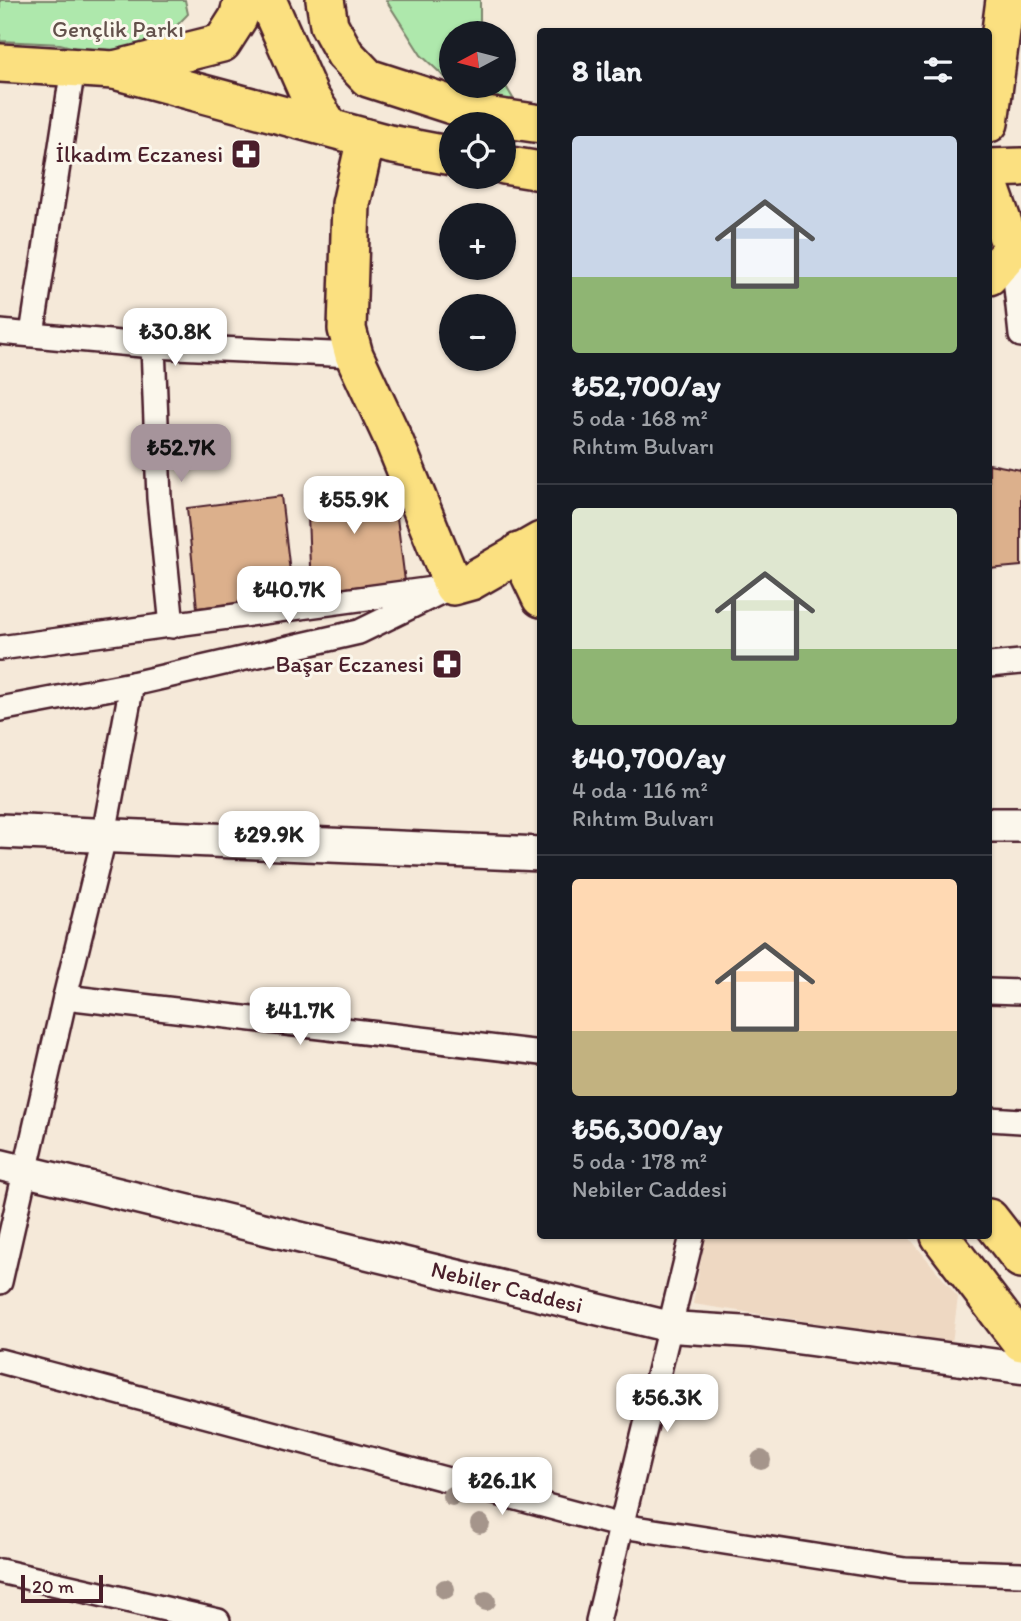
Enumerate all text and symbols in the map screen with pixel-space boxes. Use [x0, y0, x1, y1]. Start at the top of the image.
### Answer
park label: Gençlik Parkı [52, 15, 184, 43]
north arrow [439, 21, 516, 98]
map controls [439, 21, 516, 371]
icon: filters [919, 51, 957, 89]
text: 8 ilan [572, 52, 642, 89]
button: locate [439, 112, 516, 189]
pharmacy icon: İlkadım Eczanesi [229, 137, 263, 171]
place label: İlkadım Eczanesi [55, 140, 223, 168]
icon: home [702, 181, 828, 307]
button: + [439, 203, 516, 280]
button: − [439, 294, 516, 371]
pin: ₺30.8K [118, 308, 232, 368]
text: ₺30.8K [139, 317, 211, 345]
text: ₺52,700/ay [572, 367, 721, 404]
text: 5 oda · 168 m² [572, 404, 708, 432]
pin: ₺52.7K [124, 424, 238, 484]
text: Rıhtım Bulvarı [572, 432, 714, 460]
text: ₺52.7K [147, 433, 215, 461]
pin: ₺55.9K [297, 476, 411, 536]
text: ₺55.9K [320, 485, 388, 513]
icon: home [702, 553, 828, 679]
pin: ₺40.7K [232, 566, 346, 626]
text: ₺40.7K [253, 575, 325, 603]
pharmacy icon: Başar Eczanesi [430, 647, 464, 681]
place label: Başar Eczanesi [275, 650, 424, 678]
text: ₺40,700/ay [572, 739, 726, 776]
text: 4 oda · 116 m² [572, 776, 708, 804]
text: Rıhtım Bulvarı [572, 804, 714, 832]
pin: ₺29.9K [212, 812, 326, 871]
text: ₺29.9K [235, 820, 303, 848]
icon: home [702, 924, 828, 1050]
pin: ₺41.7K [243, 988, 357, 1047]
text: ₺41.7K [266, 996, 334, 1024]
text: ₺56,300/ay [572, 1110, 722, 1147]
text: 5 oda · 178 m² [572, 1147, 707, 1175]
text: Nebiler Caddesi [572, 1175, 727, 1203]
street label: Nebiler Caddesi [428, 1255, 586, 1319]
pin: ₺56.3K [610, 1374, 724, 1434]
text: ₺56.3K [632, 1383, 702, 1411]
pin: ₺26.1K [445, 1458, 559, 1517]
text: ₺26.1K [468, 1466, 536, 1494]
scale bar [21, 1572, 103, 1604]
text: 20 m [32, 1575, 74, 1598]

